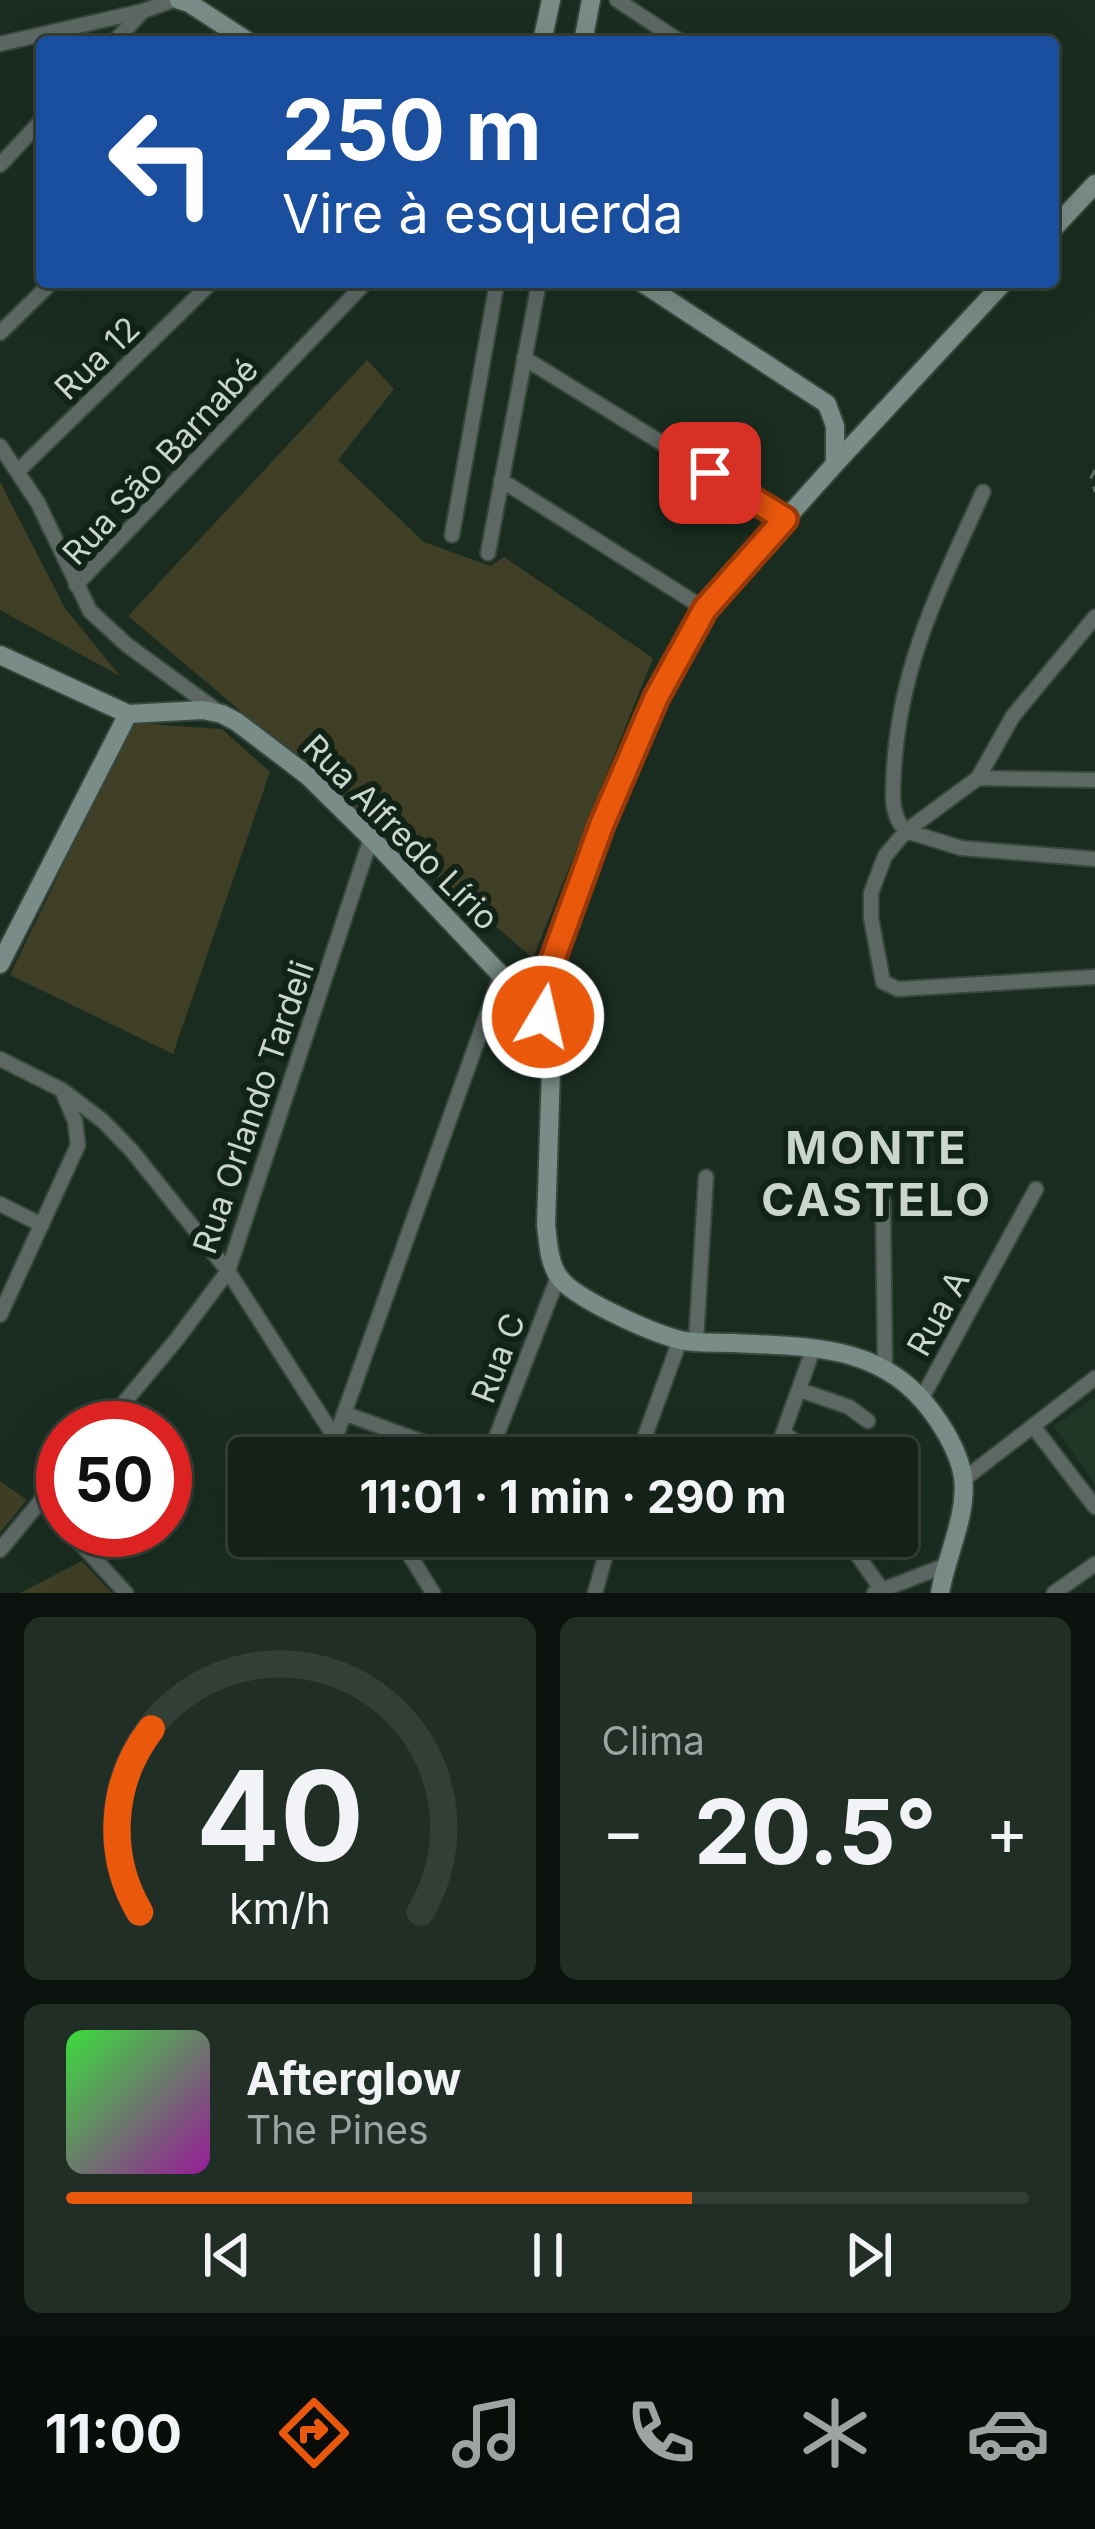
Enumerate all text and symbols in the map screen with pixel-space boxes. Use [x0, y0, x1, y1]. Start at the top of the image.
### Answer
text: 250 m [282, 79, 542, 180]
icon: left [84, 84, 240, 240]
text: Vire à esquerda [282, 181, 683, 246]
street label: Rua 12 [46, 308, 148, 408]
street label: Rua São Barnabé [54, 349, 266, 573]
pin [659, 422, 761, 524]
icon: arrive [677, 440, 743, 506]
street label: Rua Alfredo Lírio [295, 726, 507, 938]
position arrow [480, 954, 606, 1080]
street label: Rua Orlando Tardeli [184, 955, 322, 1259]
district label: MONTE CASTELO [761, 1120, 993, 1227]
street label: Rua A [898, 1263, 978, 1363]
street label: Rua C [463, 1308, 533, 1408]
speed limit sign: 50 [36, 1401, 192, 1557]
text: 11:01 · 1 min · 290 m [359, 1469, 787, 1524]
text: Clima [602, 1717, 705, 1764]
text: 40 [195, 1740, 364, 1891]
text: 20.5° [694, 1777, 937, 1886]
text: − [602, 1791, 645, 1871]
text: + [985, 1791, 1029, 1871]
text: km/h [229, 1881, 331, 1933]
text: Afterglow [246, 2051, 461, 2106]
text: The Pines [246, 2106, 429, 2153]
icon: previous [194, 2222, 260, 2288]
icon: pause [515, 2222, 581, 2288]
icon: next [836, 2222, 902, 2288]
icon: directions [272, 2391, 356, 2475]
icon: music [445, 2391, 529, 2475]
icon: phone [619, 2391, 703, 2475]
icon: climate [793, 2391, 877, 2475]
icon: car [966, 2391, 1050, 2475]
text: 11:00 [45, 2401, 182, 2466]

